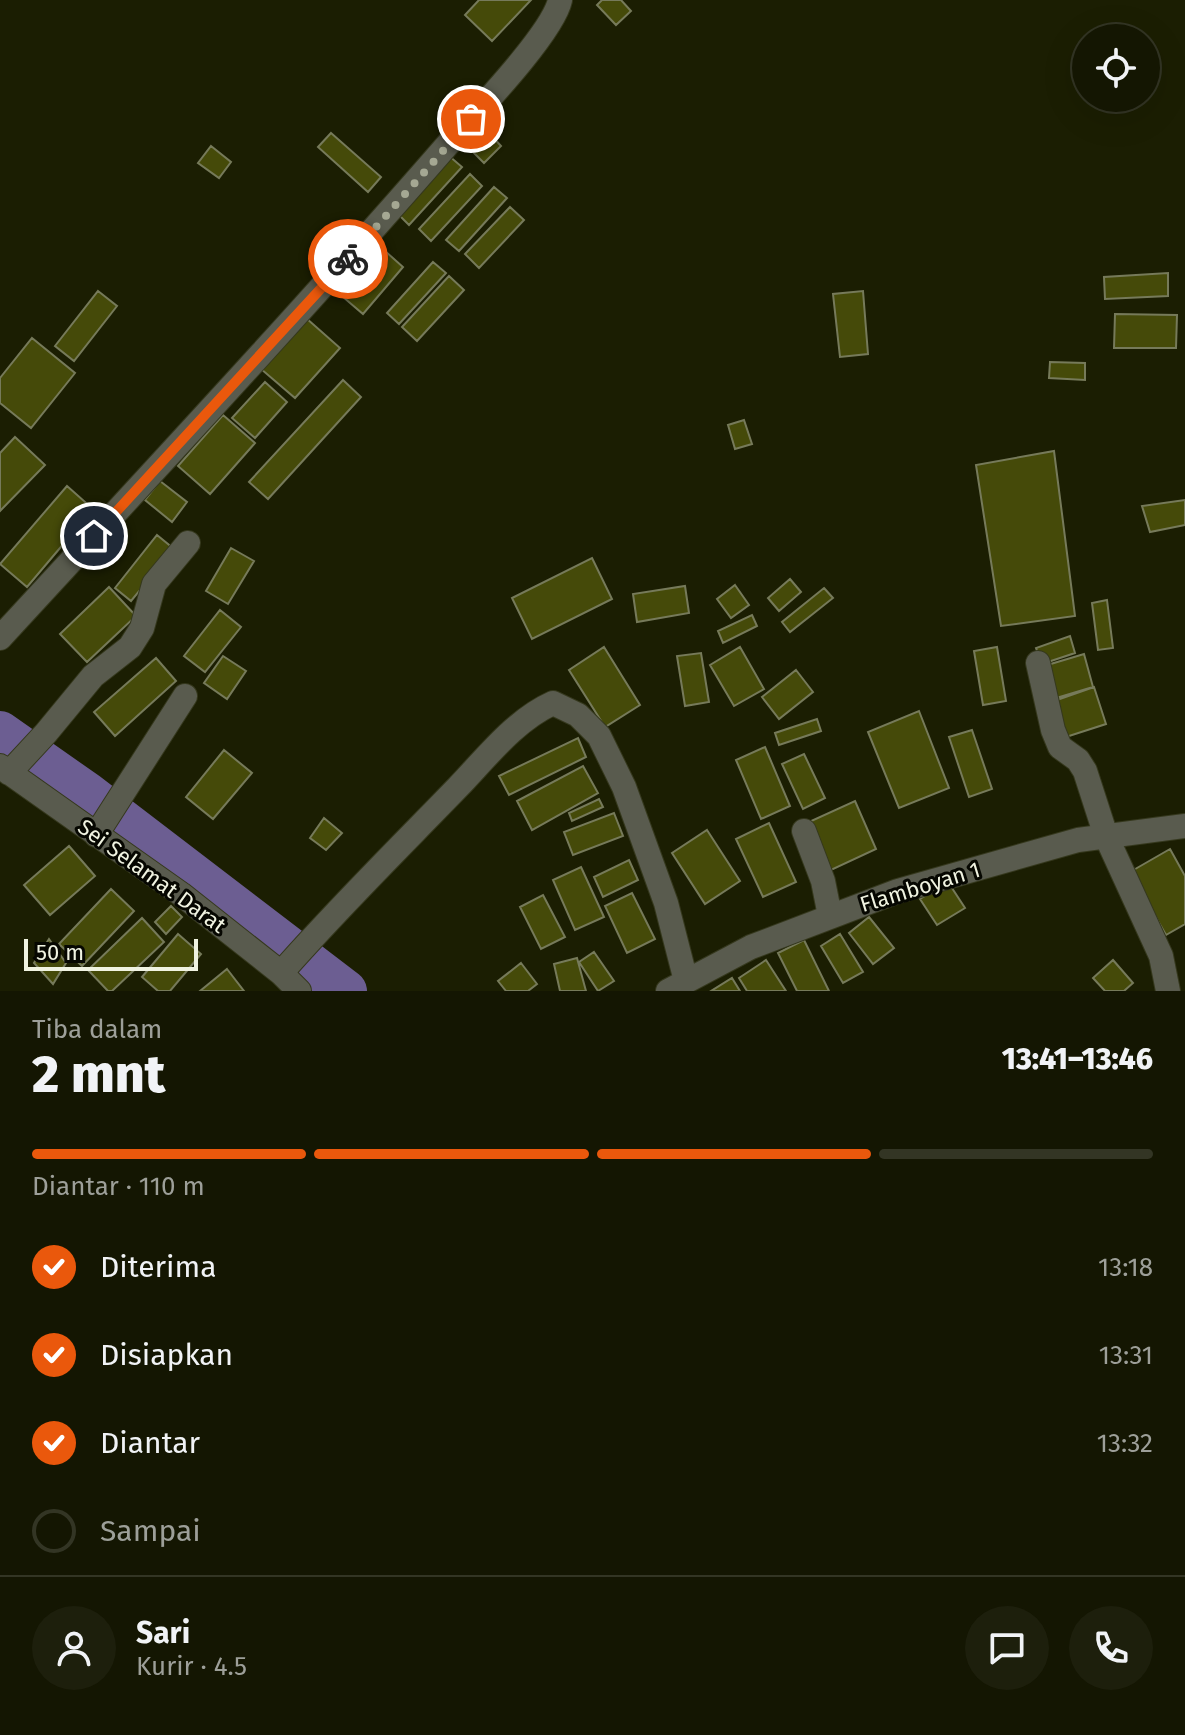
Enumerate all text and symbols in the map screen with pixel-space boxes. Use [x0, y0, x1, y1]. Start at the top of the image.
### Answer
map controls [1072, 24, 1160, 112]
button: locate [1072, 24, 1160, 112]
pin [437, 85, 505, 153]
icon: bag [449, 97, 493, 141]
courier [308, 219, 388, 299]
icon: bike [326, 237, 370, 281]
pin [60, 502, 128, 570]
icon: home [72, 514, 116, 558]
street label: Sei Selamat Darat [73, 813, 231, 939]
street label: Flamboyan 1 [857, 856, 983, 918]
scale bar [24, 935, 198, 971]
text: 50 m [36, 939, 84, 966]
text: Tiba dalam [32, 1014, 162, 1045]
text: 13:41–13:46 [1002, 1041, 1153, 1077]
text: 2 mnt [32, 1043, 165, 1106]
text: Diantar · 110 m [32, 1171, 205, 1202]
icon: check [32, 1245, 76, 1289]
text: Diterima [100, 1249, 217, 1285]
text: 13:18 [1098, 1252, 1153, 1283]
icon: check [32, 1333, 76, 1377]
text: Disiapkan [100, 1337, 233, 1373]
text: 13:31 [1099, 1340, 1153, 1371]
icon: check [32, 1421, 76, 1465]
text: Diantar [100, 1425, 200, 1461]
text: 13:32 [1097, 1428, 1153, 1459]
text: Sampai [100, 1513, 201, 1549]
button: person [32, 1606, 116, 1690]
button: chat [965, 1606, 1049, 1690]
button: phone [1069, 1606, 1153, 1690]
text: Sari [136, 1615, 190, 1651]
text: Kurir · 4.5 [136, 1651, 247, 1682]

